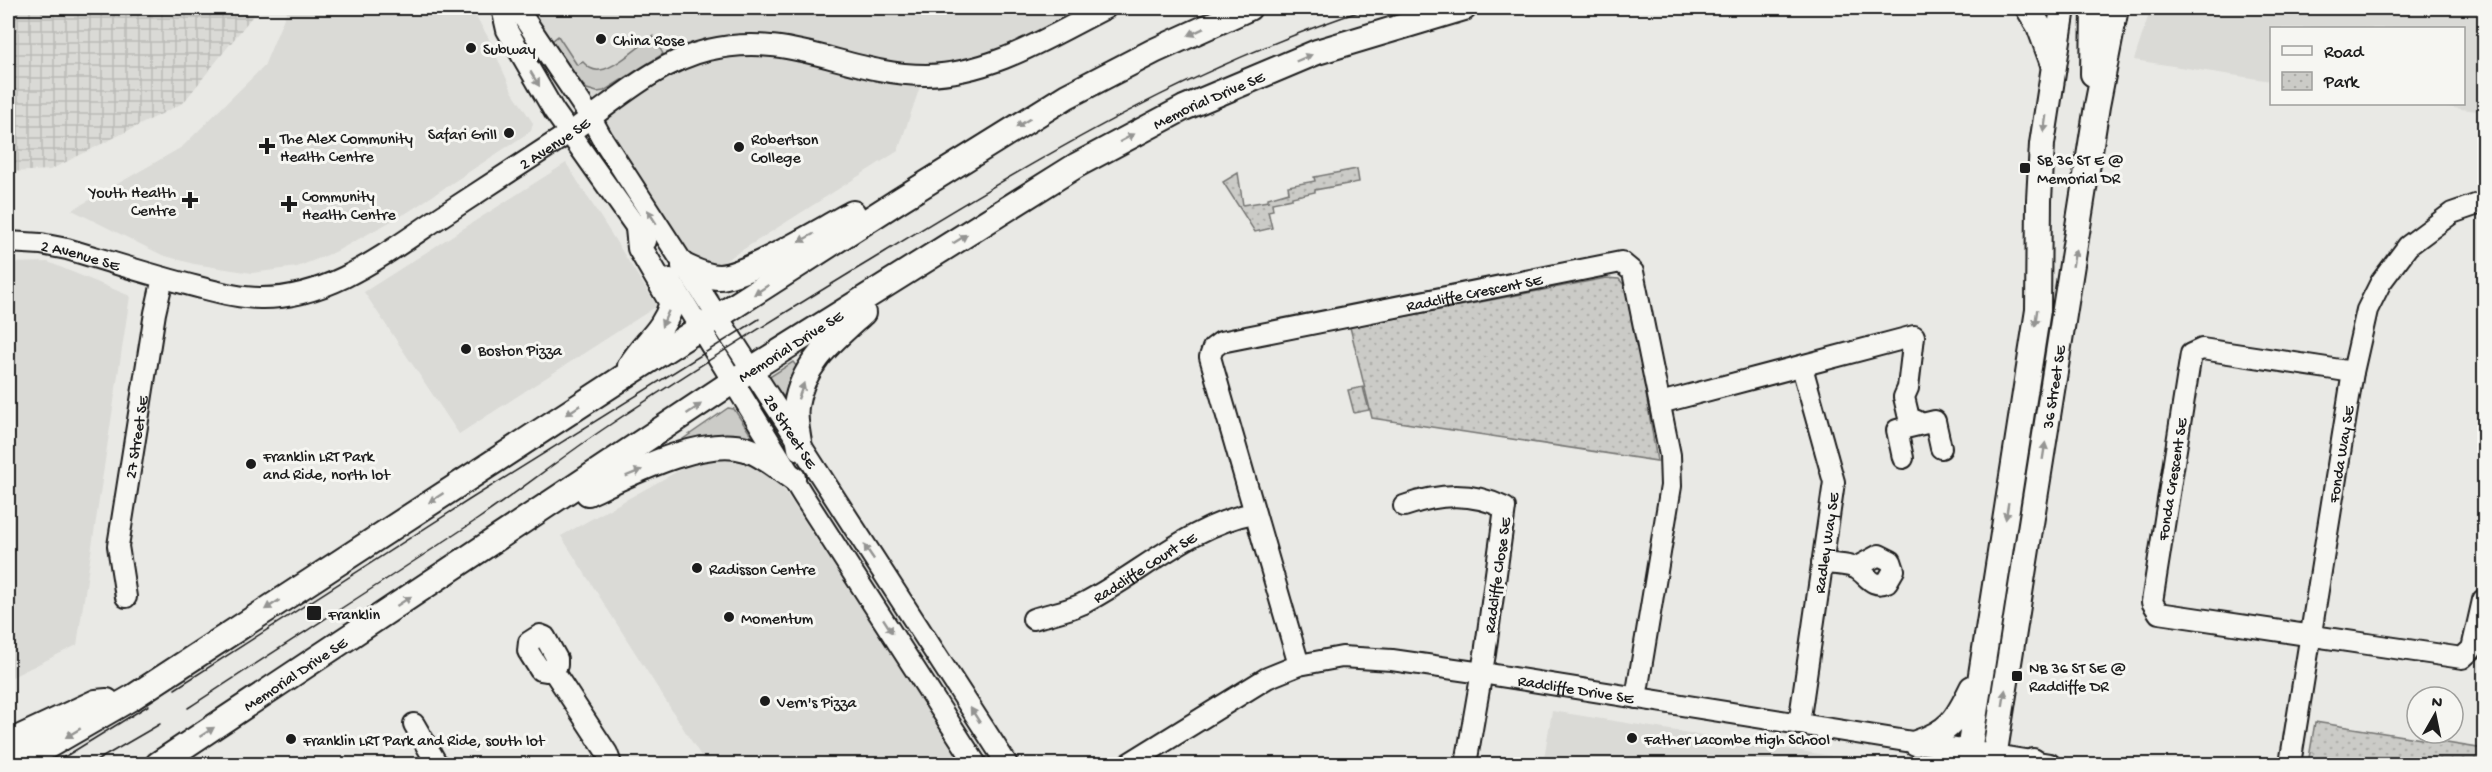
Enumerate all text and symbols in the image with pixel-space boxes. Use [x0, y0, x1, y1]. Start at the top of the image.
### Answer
one-way arrow [1187, 27, 1204, 36]
legend [2270, 27, 2465, 105]
marker: China Rose [594, 32, 608, 46]
place label: China Rose [613, 33, 686, 52]
marker: Subway [464, 41, 478, 55]
place label: Subway [483, 42, 536, 61]
text: Road [2324, 43, 2365, 64]
one-way arrow [1295, 53, 1313, 62]
street label: Memorial Drive SE [1151, 69, 1269, 136]
one-way arrow [529, 71, 540, 87]
text: Park [2323, 73, 2360, 94]
street label: 2 Avenue SE [517, 115, 596, 176]
one-way arrow [2041, 115, 2050, 134]
one-way arrow [1015, 117, 1031, 128]
marker: Safari Grill [502, 126, 516, 140]
place label: Safari Grill [428, 127, 497, 146]
place label: The Alex Community Health Centre [279, 131, 413, 168]
place label: Robertson College [751, 132, 819, 169]
one-way arrow [1119, 133, 1136, 143]
marker: The Alex Community Health Centre [258, 137, 276, 155]
marker: Robertson College [732, 140, 746, 154]
place label: SB 36 ST E @ Memorial DR [2037, 153, 2124, 190]
marker: SB 36 ST E @ Memorial DR [2018, 161, 2032, 175]
place label: Youth Health Centre [87, 185, 177, 222]
place label: Community Health Centre [302, 189, 396, 226]
marker: Youth Health Centre [181, 191, 199, 209]
marker: Community Health Centre [280, 195, 298, 213]
one-way arrow [647, 209, 658, 225]
one-way arrow [797, 233, 814, 243]
one-way arrow [952, 234, 968, 245]
street label: 2 Avenue SE [39, 238, 122, 278]
one-way arrow [2070, 248, 2079, 267]
street label: Radcliffe Crescent SE [1405, 272, 1545, 318]
one-way arrow [753, 284, 769, 296]
street label: Memorial Drive SE [736, 307, 849, 388]
one-way arrow [2032, 309, 2041, 328]
one-way arrow [660, 310, 670, 328]
marker: Boston Pizza [459, 342, 473, 356]
place label: Boston Pizza [477, 343, 563, 362]
street label: 36 Street SE [2040, 343, 2072, 431]
one-way arrow [796, 381, 806, 399]
street label: 28 Street SE [758, 392, 820, 474]
street label: 27 Street SE [123, 394, 155, 480]
one-way arrow [685, 403, 701, 415]
one-way arrow [565, 404, 581, 415]
street label: Fonda Way SE [2326, 404, 2361, 505]
street label: Fonda Crescent SE [2155, 416, 2194, 543]
one-way arrow [2040, 441, 2049, 460]
place label: Franklin LRT Park and Ride, north lot [262, 449, 391, 486]
marker: Franklin LRT Park and Ride, north lot [244, 457, 258, 471]
one-way arrow [625, 468, 643, 477]
street label: Radley Way SE [1812, 491, 1845, 595]
one-way arrow [427, 493, 444, 504]
one-way arrow [2002, 502, 2011, 521]
street label: Radcliffe Close SE [1482, 515, 1517, 635]
street label: Radcliffe Court SE [1091, 529, 1202, 609]
one-way arrow [864, 544, 875, 560]
marker: Radisson Centre [690, 561, 704, 575]
place label: Radisson Centre [709, 562, 816, 581]
one-way arrow [396, 596, 413, 607]
one-way arrow [264, 599, 280, 610]
marker: Franklin [305, 604, 323, 622]
place label: Franklin [327, 607, 380, 626]
marker: Momentum [722, 610, 736, 624]
place label: Momentum [741, 611, 814, 630]
one-way arrow [882, 617, 894, 633]
street label: Memorial Drive SE [241, 634, 353, 717]
place label: NB 36 ST SE @ Radcliffe DR [2029, 661, 2126, 698]
marker: NB 36 ST SE @ Radcliffe DR [2010, 669, 2024, 683]
street label: Radcliffe Drive SE [1516, 673, 1636, 710]
north arrow [2405, 685, 2465, 745]
one-way arrow [1999, 688, 2008, 707]
text: N [2430, 693, 2444, 714]
marker: Vern's Pizza [758, 694, 772, 708]
place label: Vern's Pizza [776, 695, 858, 714]
one-way arrow [970, 707, 981, 723]
one-way arrow [199, 727, 215, 738]
one-way arrow [64, 728, 81, 738]
marker: Father Lacombe High School [1625, 731, 1639, 745]
marker: Franklin LRT Park and Ride, south lot [284, 732, 298, 746]
place label: Father Lacombe High School [1643, 732, 1830, 751]
place label: Franklin LRT Park and Ride, south lot [302, 733, 546, 752]

